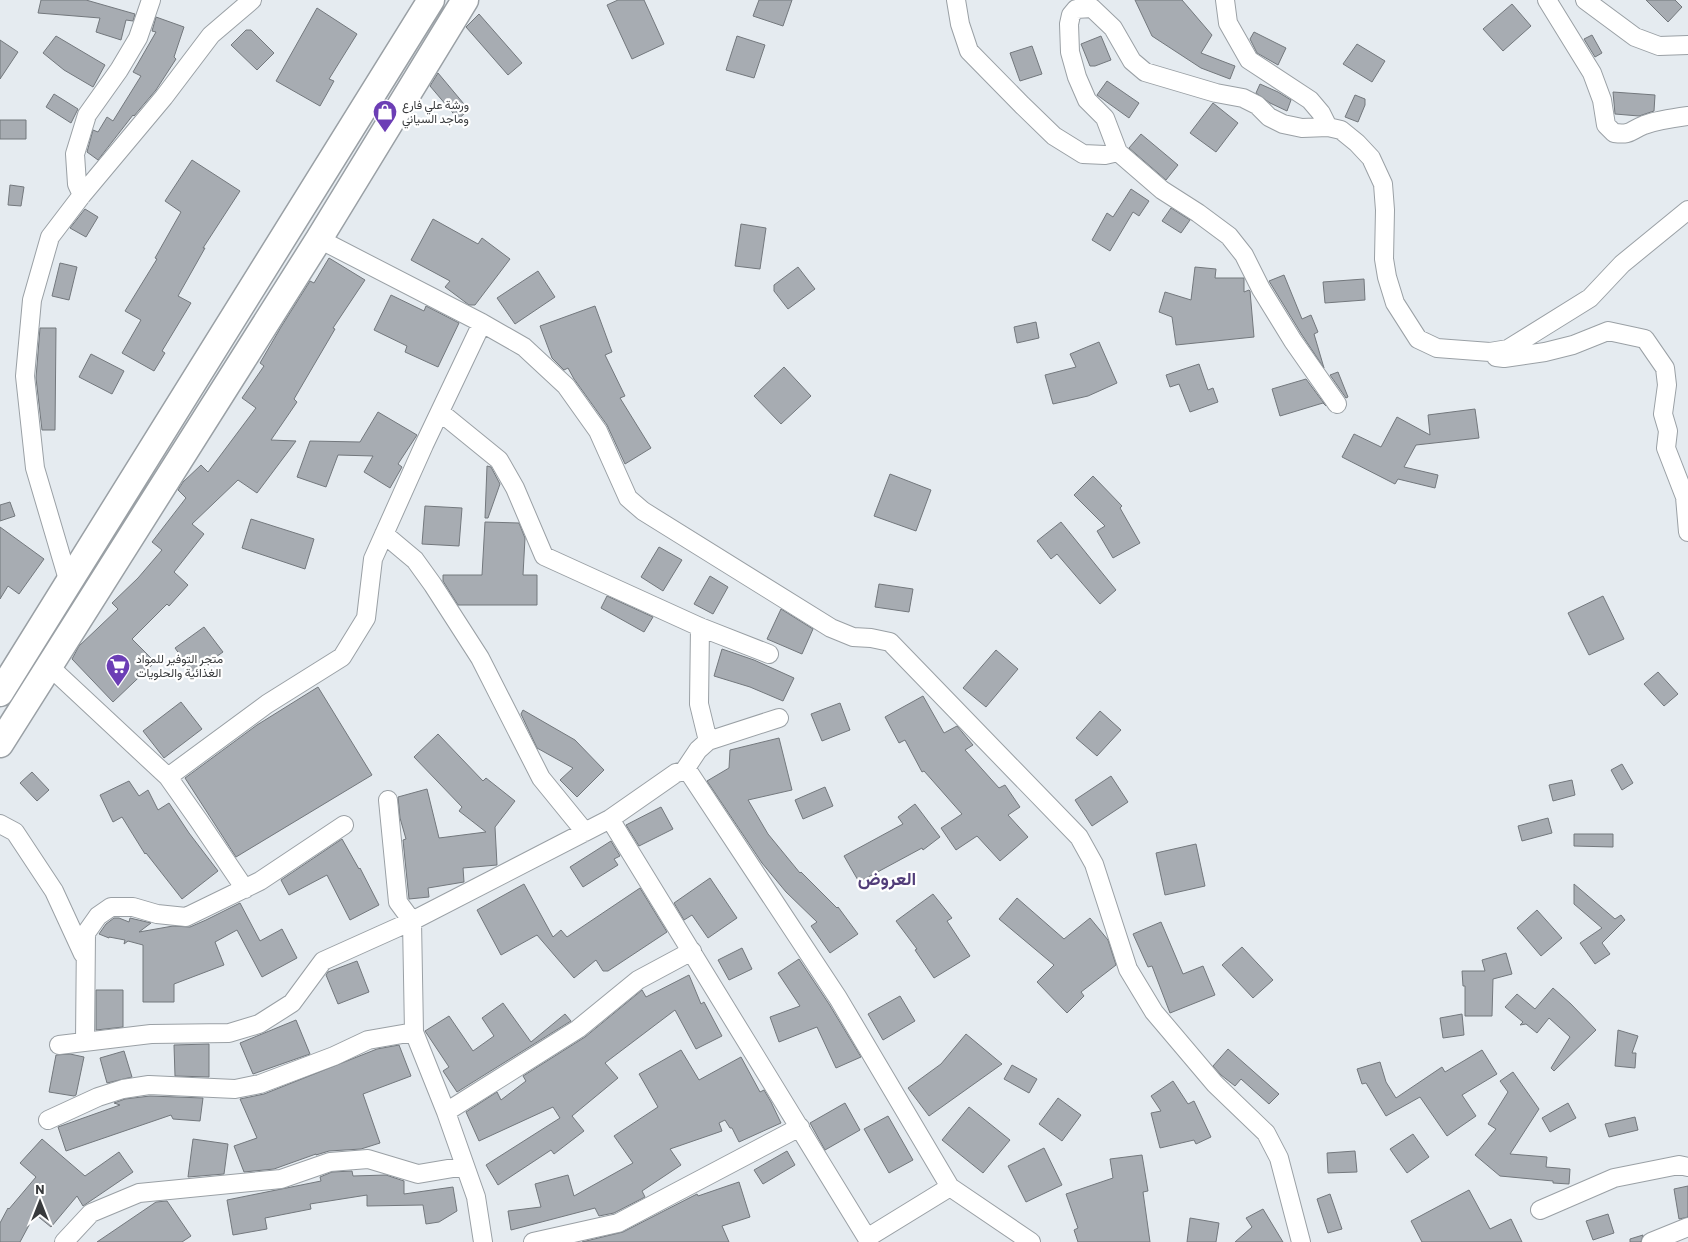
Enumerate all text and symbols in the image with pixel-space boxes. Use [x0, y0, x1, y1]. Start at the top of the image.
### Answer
place label: ورشة علي فارع وماجد السياني [402, 97, 469, 129]
shop icon: ورشة علي فارع وماجد السياني [372, 99, 398, 133]
place label: متجر التوفير للمواد الغذائية والحلويات [136, 651, 223, 681]
supermarket icon: متجر التوفير للمواد الغذائية والحلويات [105, 653, 131, 687]
district label: العروض [858, 867, 916, 890]
north arrow [15, 1177, 65, 1227]
text: N [35, 1180, 45, 1197]

